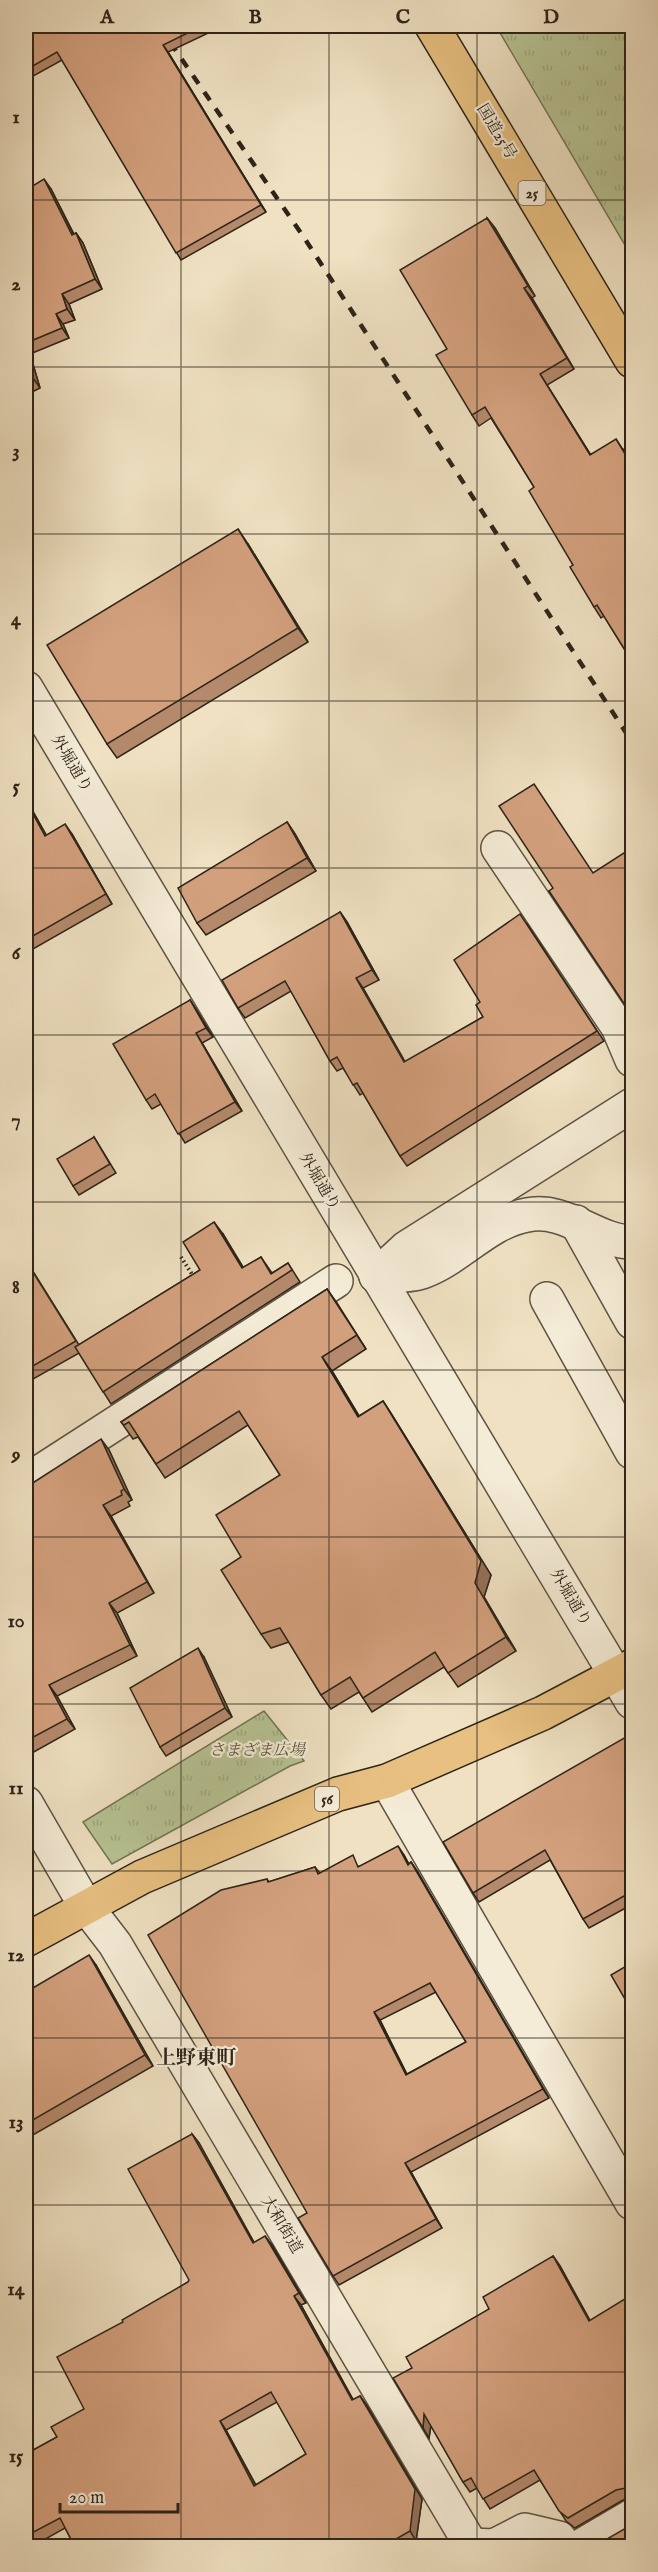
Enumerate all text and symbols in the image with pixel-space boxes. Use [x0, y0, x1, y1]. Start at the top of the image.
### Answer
text: A [99, 5, 115, 30]
text: B [248, 5, 262, 30]
text: C [396, 5, 410, 30]
text: D [543, 5, 559, 30]
street label: 国道25号 [472, 101, 520, 163]
text: 1 [12, 105, 20, 130]
road number: 25 [518, 181, 546, 205]
text: 2 [11, 272, 21, 297]
text: 3 [12, 439, 20, 464]
text: 4 [11, 607, 22, 632]
street label: 外堀通り [46, 731, 96, 797]
text: 5 [12, 774, 20, 799]
text: 6 [12, 941, 22, 966]
text: 7 [11, 1108, 21, 1133]
street label: 外堀通り [294, 1149, 344, 1215]
text: 8 [12, 1275, 20, 1300]
text: 9 [11, 1442, 21, 1467]
street label: 外堀通り [545, 1565, 595, 1631]
text: 10 [7, 1609, 25, 1634]
park label: さまざま広場 [209, 1741, 307, 1761]
text: 11 [9, 1776, 23, 1801]
road number: 56 [315, 1787, 339, 1811]
text: 12 [8, 1943, 25, 1968]
district label: 上野東町 [156, 2046, 237, 2071]
text: 13 [9, 2110, 23, 2135]
street label: 大和街道 [256, 2192, 306, 2258]
text: 14 [7, 2277, 26, 2302]
text: 15 [9, 2444, 24, 2469]
scale bar [60, 2476, 178, 2514]
text: 20 m [69, 2487, 104, 2510]

